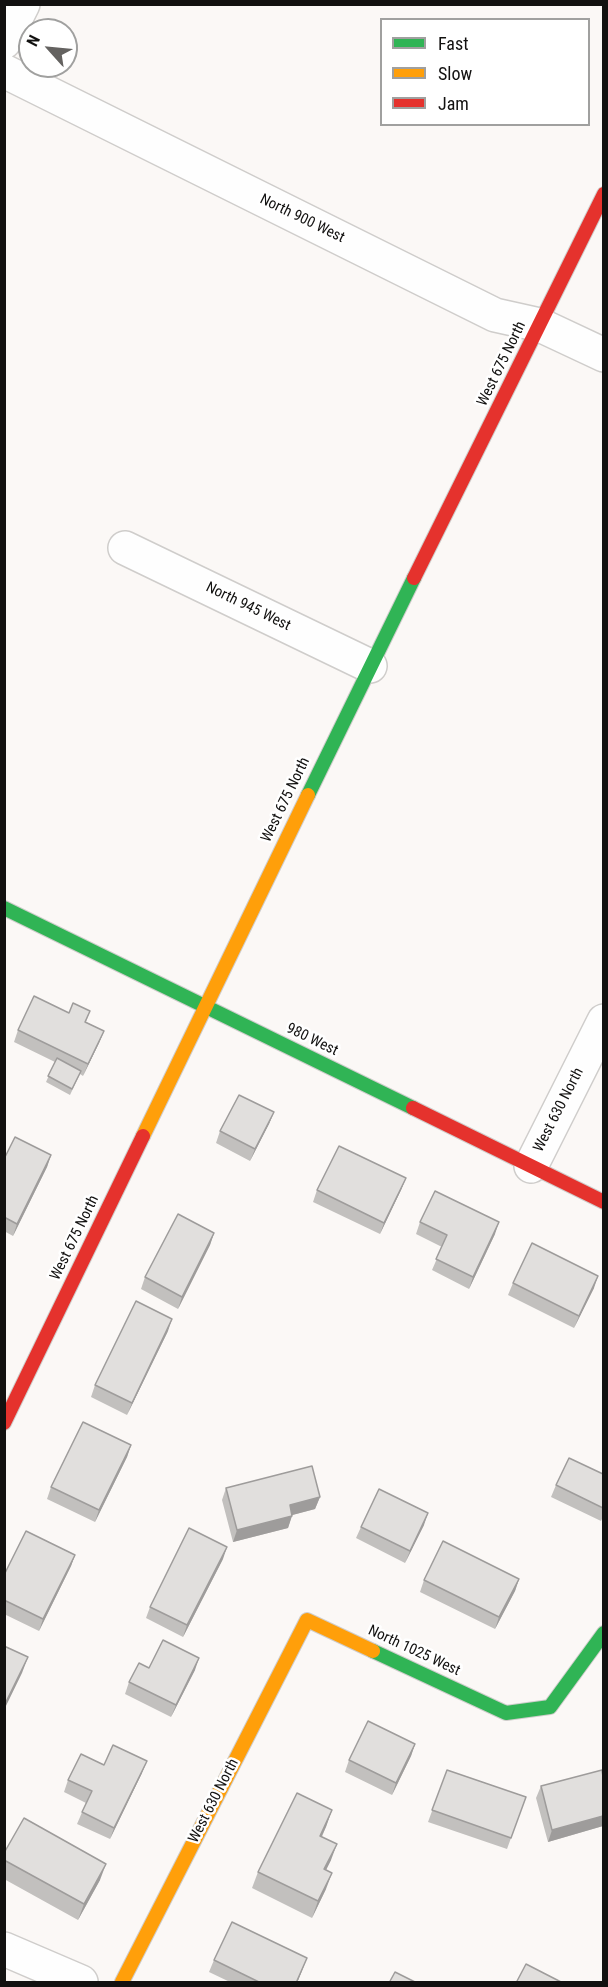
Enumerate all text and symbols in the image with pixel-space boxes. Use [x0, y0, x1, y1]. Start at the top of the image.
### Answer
north arrow [18, 18, 78, 78]
legend [380, 18, 590, 126]
text: N [23, 32, 44, 49]
text: Fast [438, 33, 469, 54]
text: Slow [438, 63, 472, 84]
text: Jam [438, 93, 469, 114]
street label: North 900 West [257, 191, 347, 247]
street label: West 675 North [474, 319, 530, 409]
street label: North 945 West [203, 579, 293, 635]
street label: West 675 North [258, 755, 314, 845]
street label: 980 West [283, 1020, 341, 1060]
street label: West 630 North [530, 1065, 588, 1155]
street label: West 675 North [47, 1193, 103, 1283]
street label: North 1025 West [365, 1622, 463, 1680]
street label: West 630 North [185, 1756, 243, 1846]

